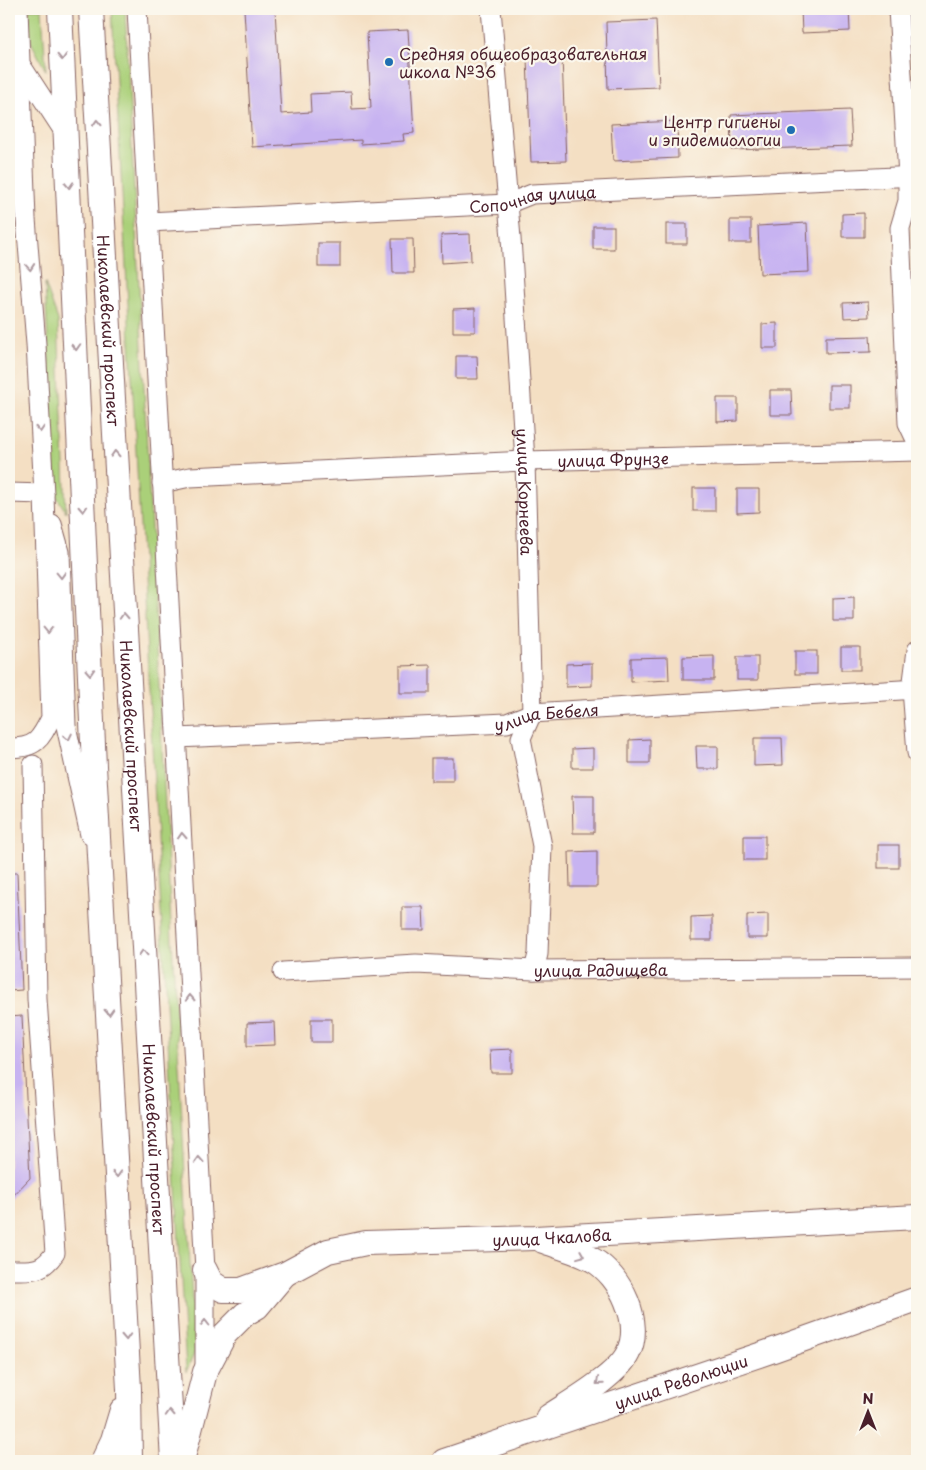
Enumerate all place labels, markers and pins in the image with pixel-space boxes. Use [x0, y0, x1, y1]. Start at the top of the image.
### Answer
place label: Средняя общеобразовательная школа №36 [399, 41, 647, 83]
marker: Средняя общеобразовательная школа №36 [383, 56, 395, 68]
place label: Центр гигиены и эпидемиологии [648, 109, 781, 151]
marker: Центр гигиены и эпидемиологии [785, 124, 797, 136]

